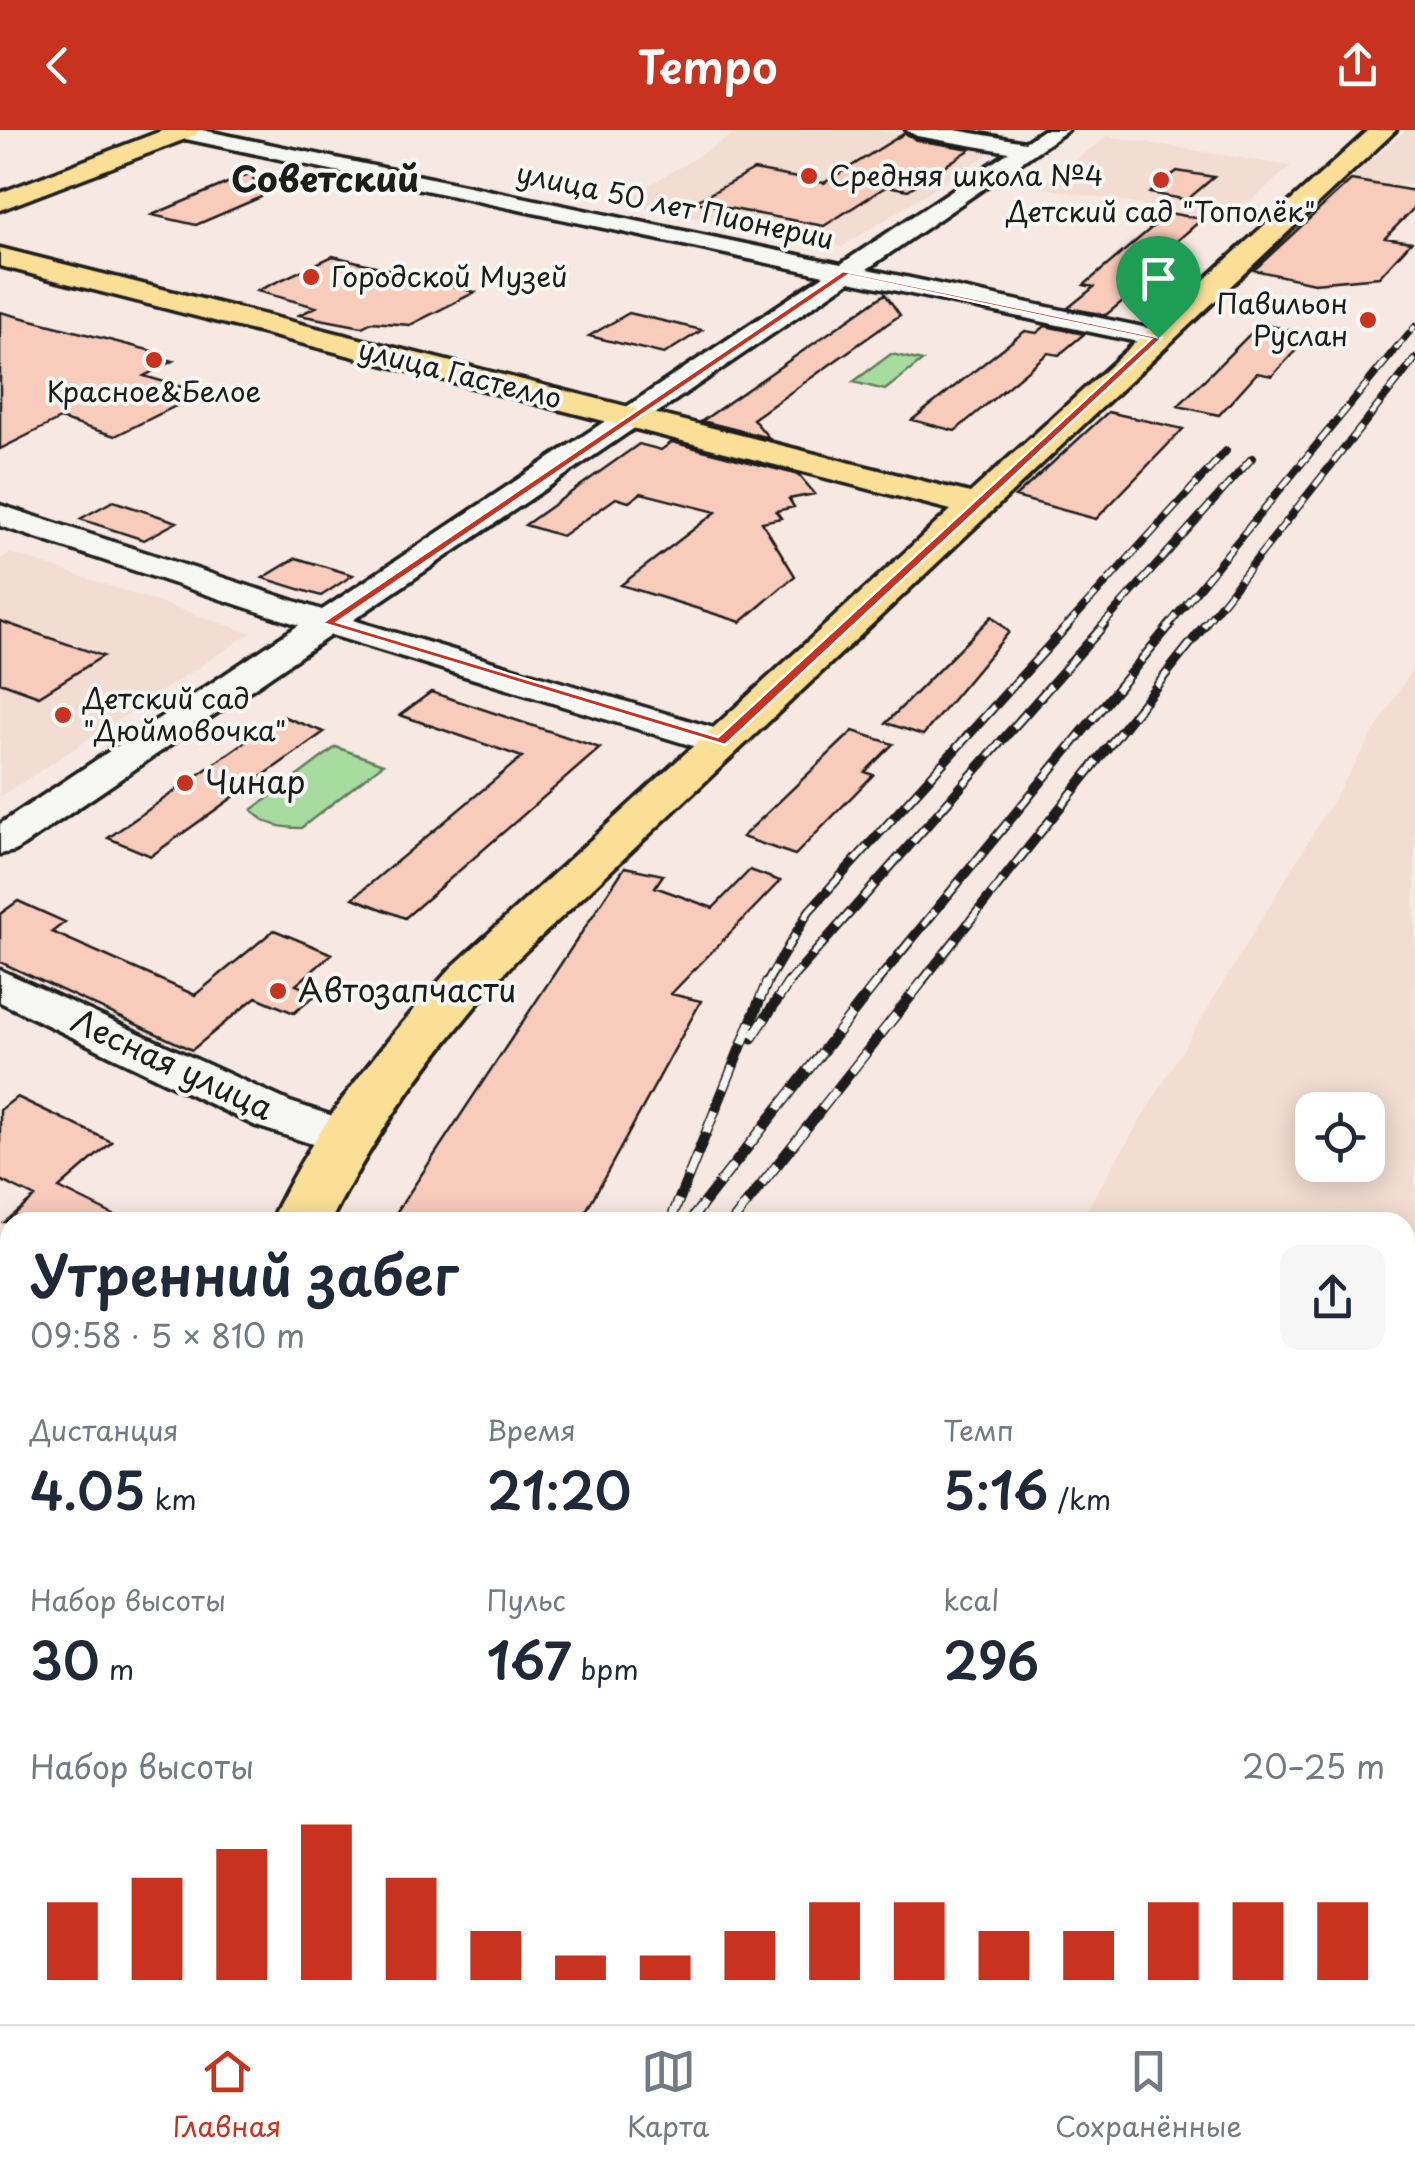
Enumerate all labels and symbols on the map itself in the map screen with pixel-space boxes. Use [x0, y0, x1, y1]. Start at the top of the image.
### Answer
street label: улица 50 лет Пионерии [513, 150, 838, 259]
district label: Советский [231, 151, 419, 204]
place label: Средняя школа №4 [829, 153, 1103, 196]
marker: Средняя школа №4 [798, 165, 820, 187]
marker: Детский сад "Тополёк" [1150, 169, 1172, 191]
place label: Детский сад "Тополёк" [1006, 189, 1315, 232]
pin [1116, 236, 1201, 339]
place label: Городской Музей [331, 254, 568, 297]
marker: Городской Музей [300, 266, 322, 288]
place label: Павильон Руслан [1216, 281, 1348, 356]
marker: Павильон Руслан [1357, 309, 1379, 331]
street label: улица Гастелло [354, 326, 567, 419]
marker: Красное&Белое [143, 349, 165, 371]
place label: Красное&Белое [47, 369, 261, 412]
place label: Детский сад "Дюймовочка" [82, 676, 286, 751]
marker: Детский сад "Дюймовочка" [52, 704, 74, 726]
place label: Чинар [205, 757, 305, 805]
marker: Чинар [174, 772, 196, 794]
place label: Автозапчасти [298, 965, 516, 1013]
marker: Автозапчасти [267, 980, 289, 1002]
street label: Лесная улица [64, 995, 282, 1131]

